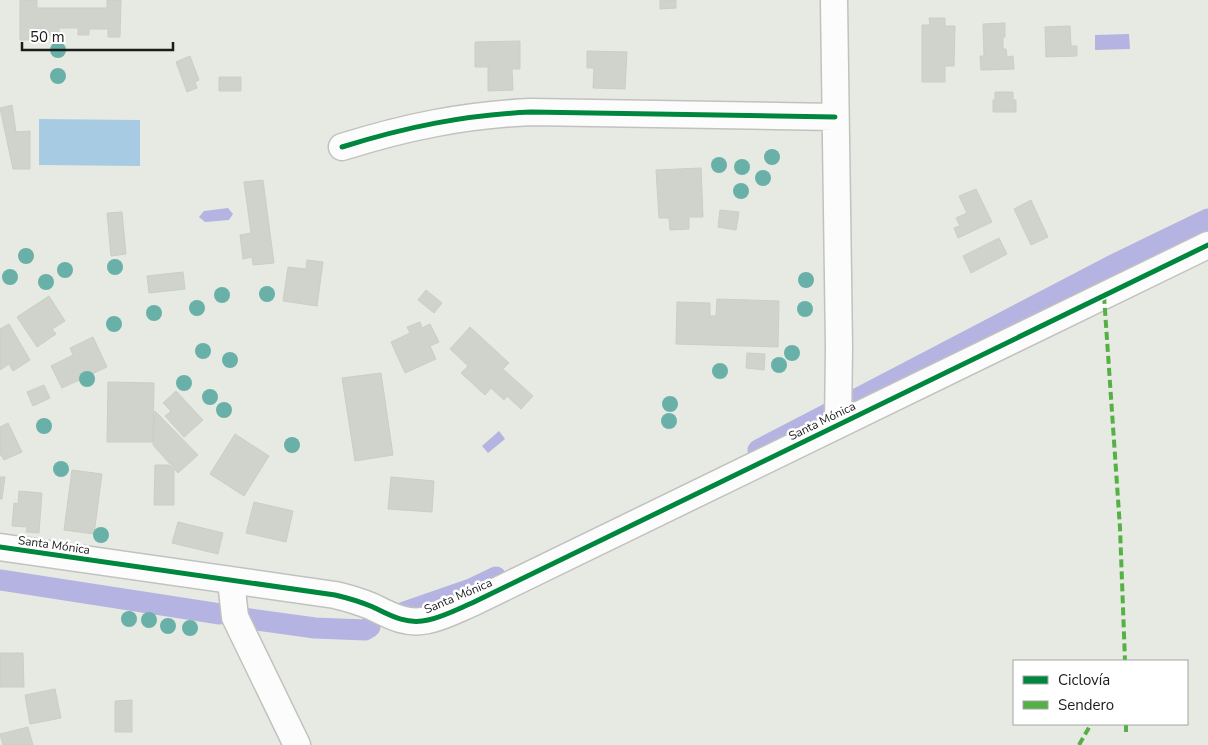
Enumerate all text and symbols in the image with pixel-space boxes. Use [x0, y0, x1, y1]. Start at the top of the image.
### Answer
scale bar [22, 20, 174, 52]
text: 50 m [30, 27, 65, 47]
street label: Santa Mónica [786, 398, 858, 444]
street label: Santa Mónica [17, 532, 91, 558]
street label: Santa Mónica [421, 574, 495, 618]
legend [1013, 660, 1188, 725]
text: Ciclovía [1058, 670, 1110, 690]
text: Sendero [1058, 695, 1114, 715]

